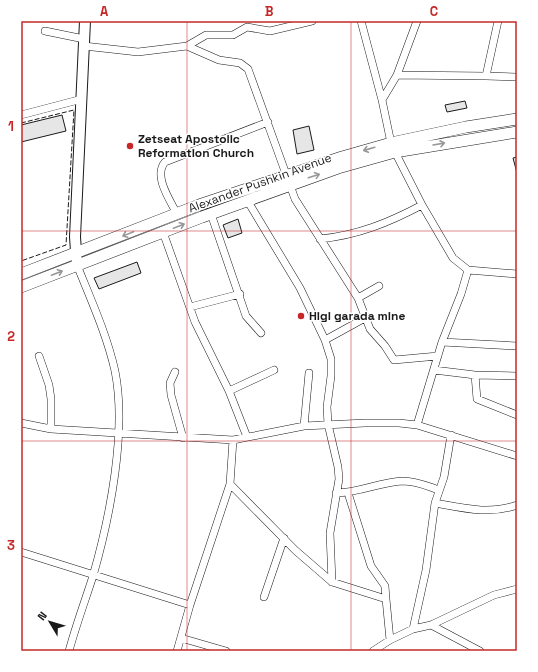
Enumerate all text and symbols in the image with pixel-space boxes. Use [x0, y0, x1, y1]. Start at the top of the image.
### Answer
text: A [100, 3, 109, 20]
text: B [265, 3, 274, 20]
text: C [430, 3, 438, 20]
text: 1 [8, 118, 14, 135]
place label: Zetseat Apostolic Reformation Church [138, 131, 254, 161]
one-way arrow [432, 140, 445, 148]
marker: Zetseat Apostolic Reformation Church [125, 141, 135, 151]
one-way arrow [363, 146, 376, 153]
street label: Alexander Pushkin Avenue [186, 150, 334, 216]
one-way arrow [307, 172, 319, 180]
one-way arrow [172, 221, 184, 229]
one-way arrow [122, 230, 134, 238]
one-way arrow [51, 269, 63, 277]
place label: Higi garada mine [309, 308, 405, 324]
marker: Higi garada mine [296, 311, 306, 321]
text: 2 [7, 328, 15, 345]
text: 3 [7, 537, 15, 554]
north arrow [30, 602, 70, 642]
text: N [34, 609, 50, 623]

